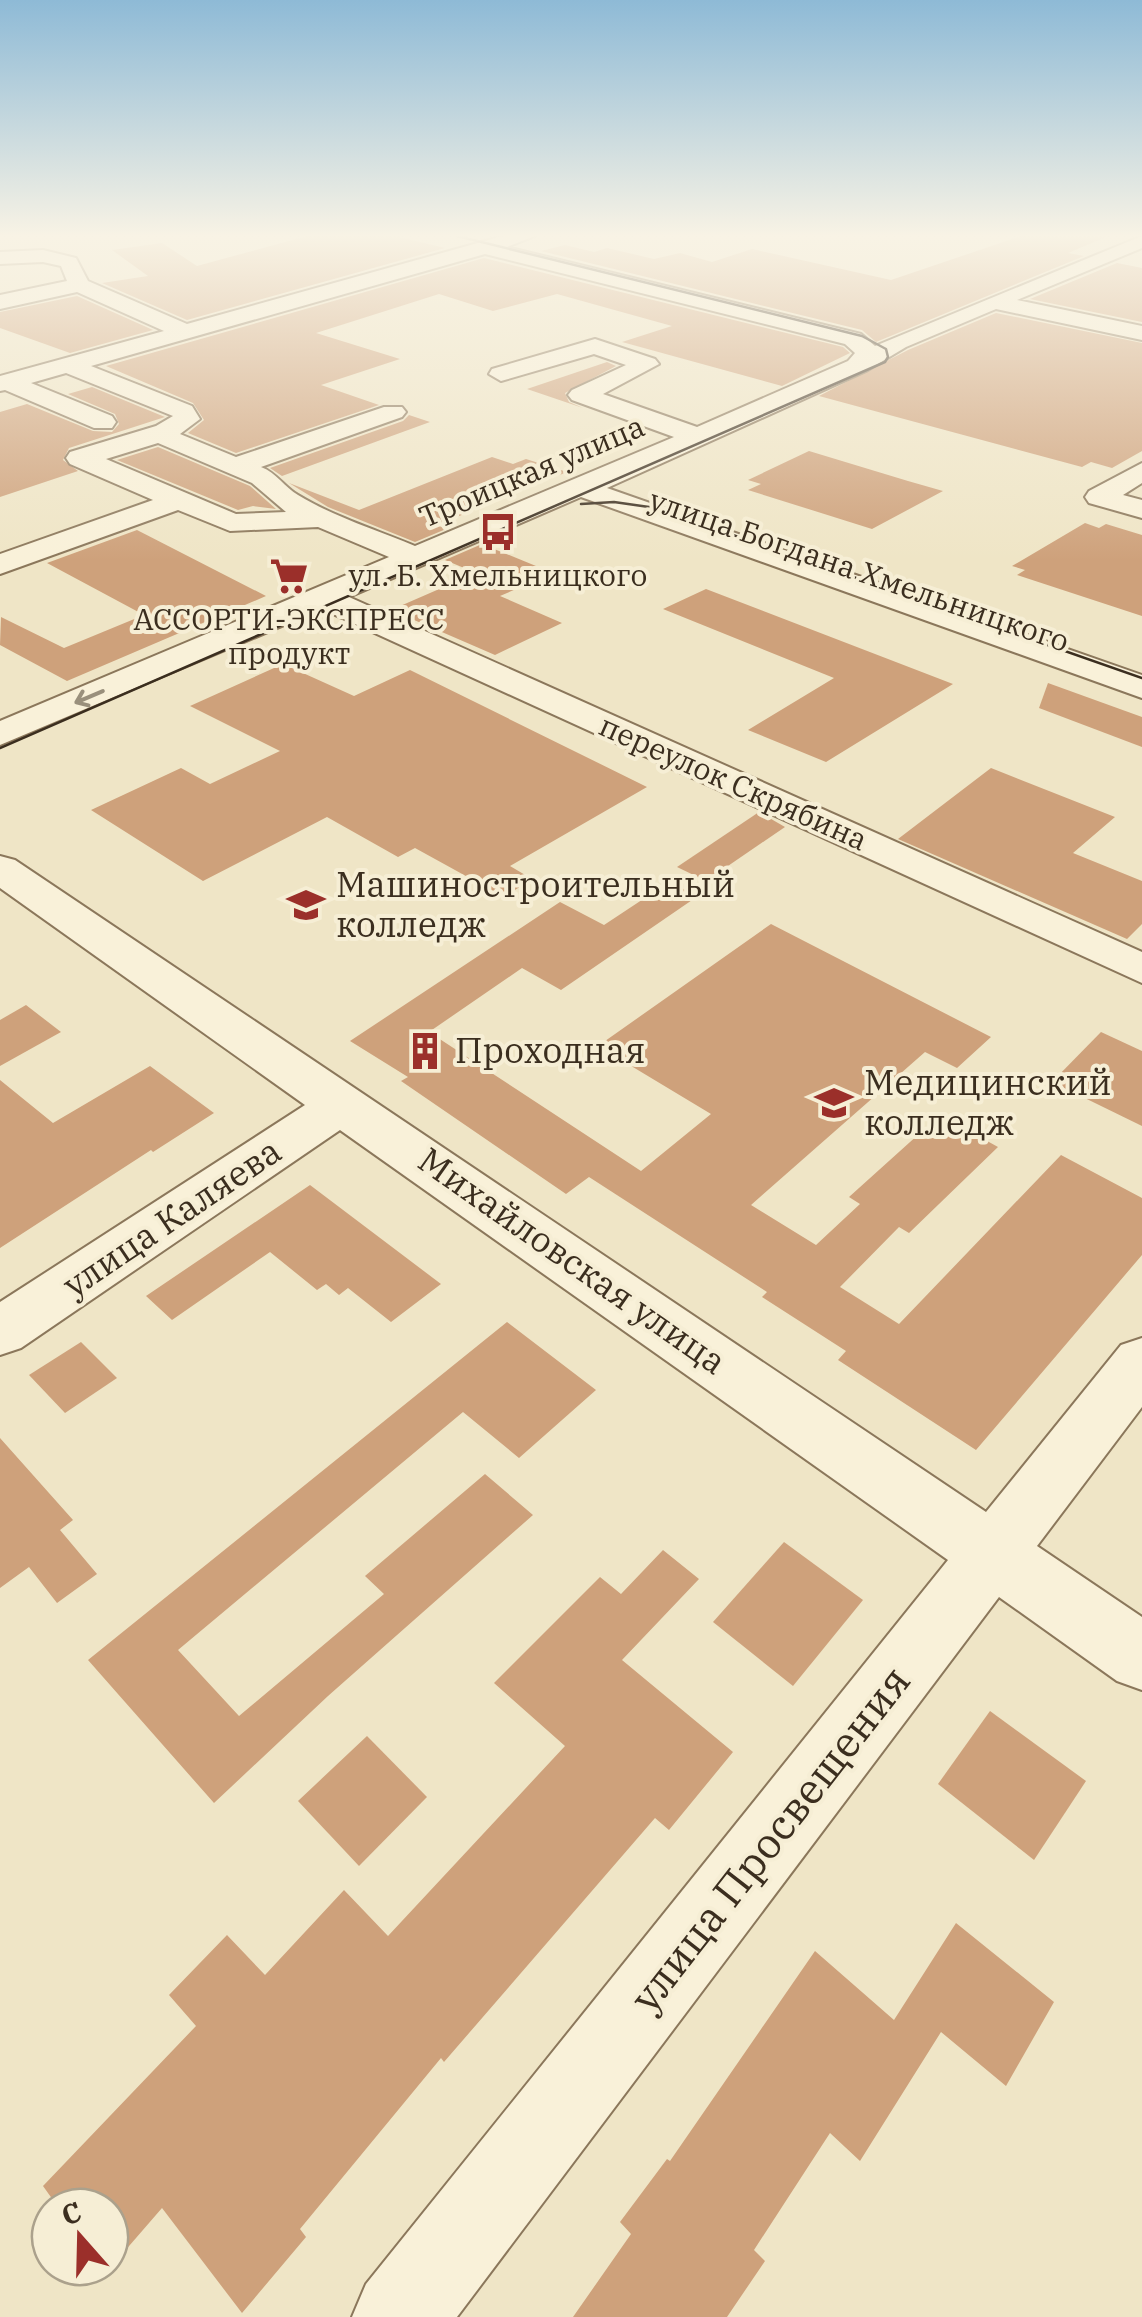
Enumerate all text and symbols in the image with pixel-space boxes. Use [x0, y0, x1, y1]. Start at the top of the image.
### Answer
street label: Троицкая улица [413, 406, 650, 536]
street label: улица Богдана Хмельницкого [644, 479, 1075, 660]
bus stop icon: ул. Б. Хмельницкого [477, 511, 519, 553]
supermarket icon: АССОРТИ-ЭКСПРЕСС продукт [268, 555, 310, 597]
place label: ул. Б. Хмельницкого [348, 555, 648, 594]
place label: АССОРТИ-ЭКСПРЕСС продукт [133, 599, 445, 672]
one-way arrow [74, 689, 105, 707]
street label: переулок Скрябина [593, 705, 874, 858]
place label: Машиностроительный колледж [336, 861, 735, 947]
school or university icon: Машиностроительный колледж [285, 884, 327, 926]
place label: Проходная [455, 1027, 645, 1073]
building icon: Проходная [404, 1030, 446, 1072]
place label: Медицинский колледж [864, 1059, 1112, 1145]
school or university icon: Медицинский колледж [813, 1082, 855, 1124]
street label: улица Каляева [53, 1127, 289, 1307]
street label: Михайловская улица [410, 1136, 735, 1384]
street label: улица Просвещения [617, 1655, 922, 2023]
north arrow [30, 2187, 130, 2287]
text: С [56, 2192, 86, 2234]

